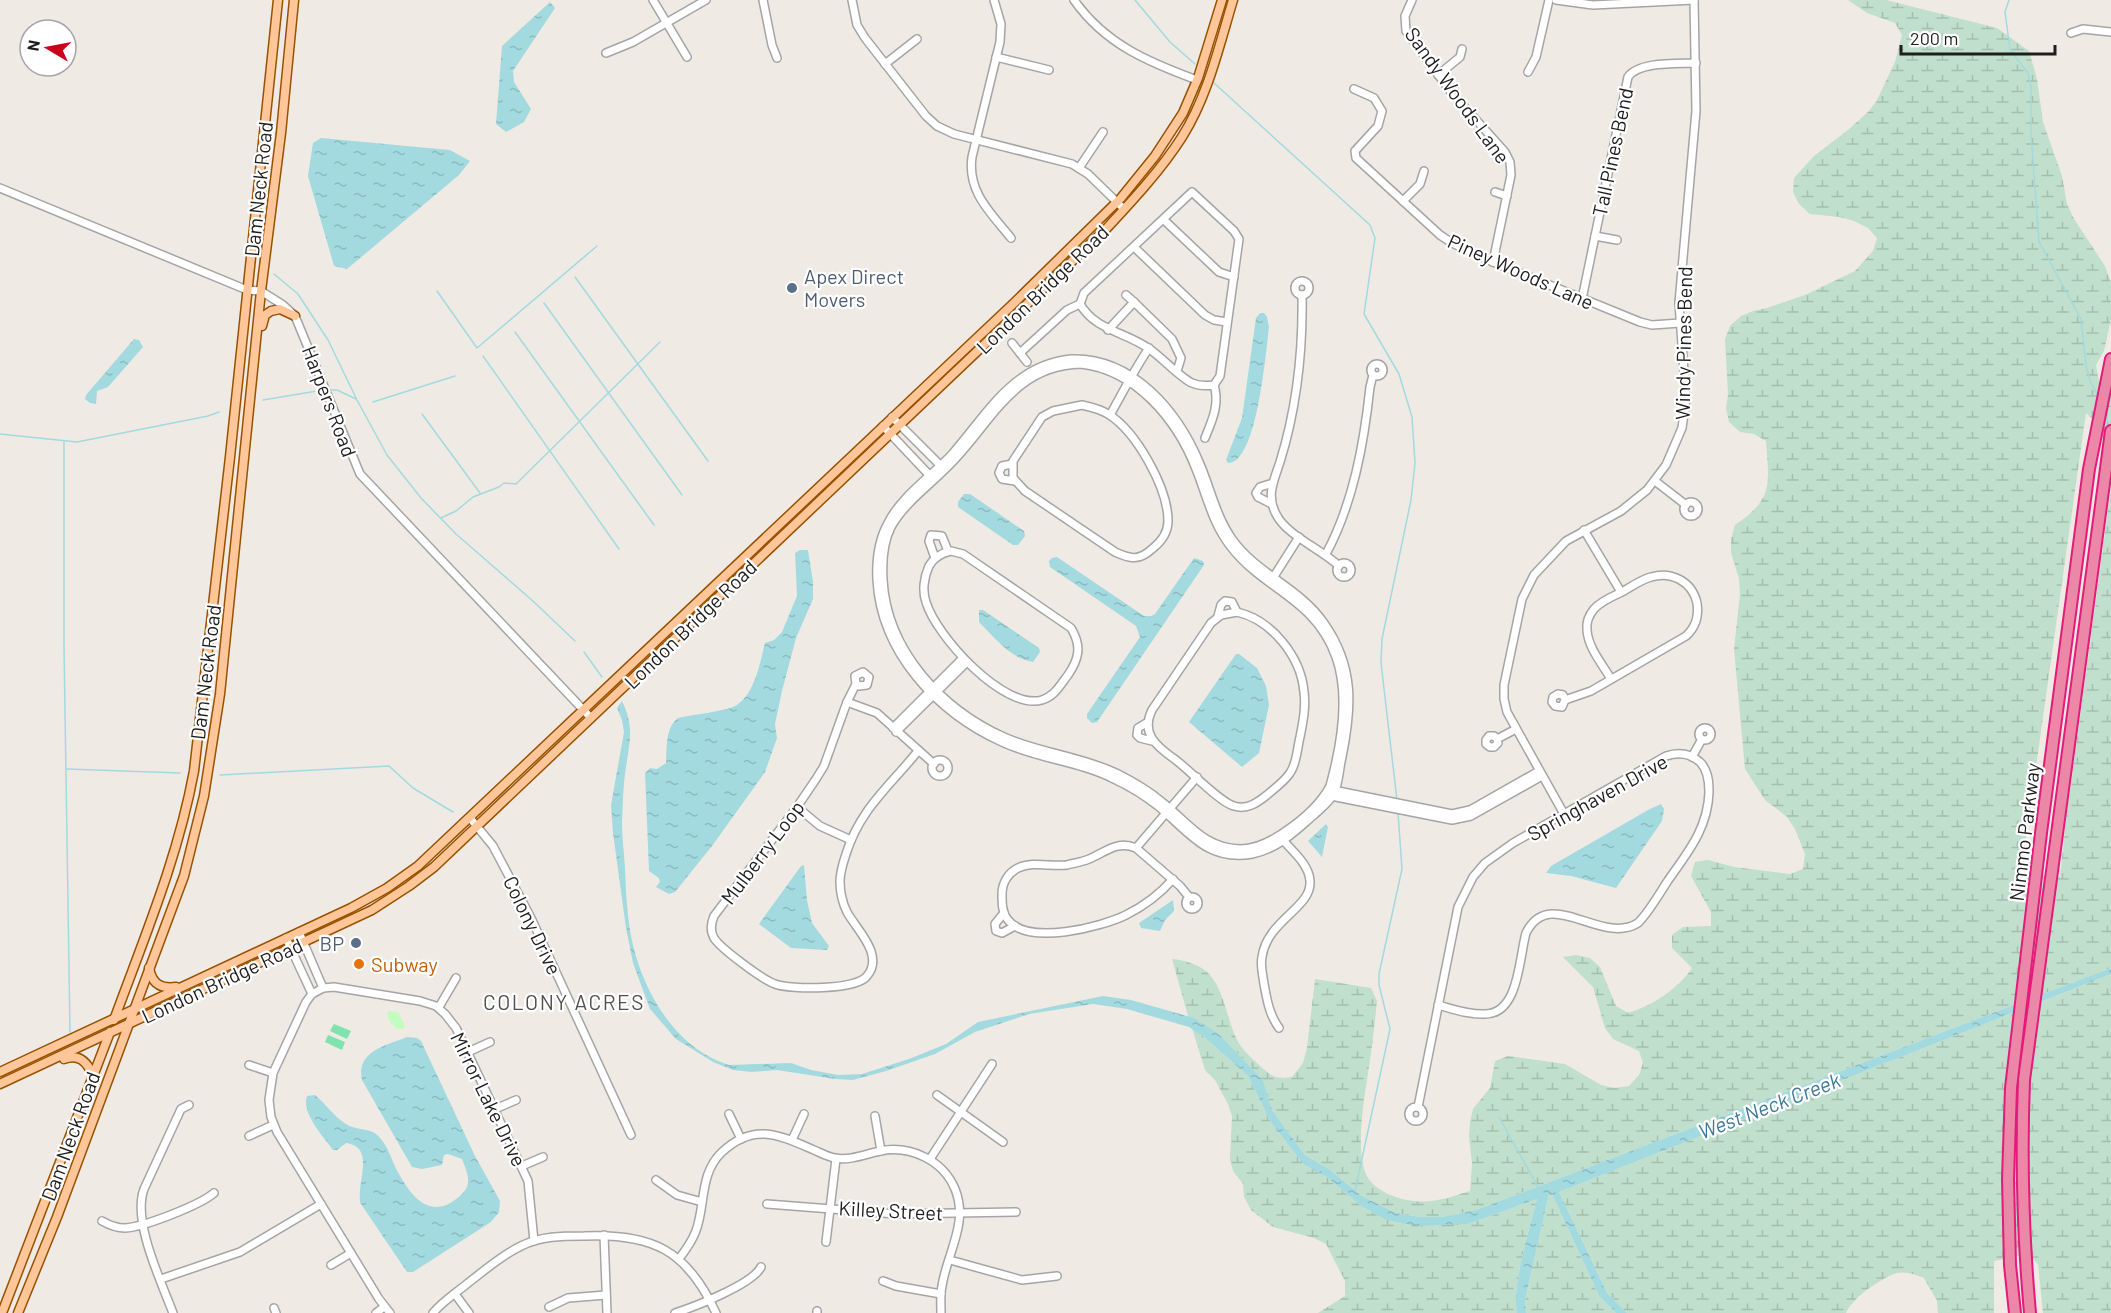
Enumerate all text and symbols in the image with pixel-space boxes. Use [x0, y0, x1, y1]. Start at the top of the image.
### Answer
north arrow [18, 18, 78, 78]
scale bar [1901, 18, 2056, 56]
street label: Sandy Woods Lane [1401, 22, 1515, 168]
text: 200 m [1910, 27, 1958, 49]
text: N [22, 38, 43, 52]
street label: Tall Pines Bend [1587, 85, 1637, 219]
street label: Dam Neck Road [239, 120, 277, 258]
street label: London Bridge Road [971, 220, 1113, 358]
street label: Piney Woods Lane [1444, 228, 1598, 314]
place label: Apex Direct Movers [804, 264, 904, 311]
street label: Windy Pines Bend [1670, 266, 1696, 420]
marker: Apex Direct Movers [785, 281, 799, 295]
street label: Harpers Road [298, 342, 362, 460]
street label: London Bridge Road [619, 555, 761, 693]
street label: Dam Neck Road [185, 603, 225, 741]
street label: Springhaven Drive [1523, 749, 1671, 845]
street label: Nimmo Parkway [2004, 761, 2044, 903]
street label: Mulberry Loop [715, 795, 809, 909]
street label: Colony Drive [499, 872, 567, 978]
place label: BP [320, 931, 344, 955]
street label: London Bridge Road [138, 932, 306, 1028]
marker: BP [349, 936, 363, 950]
place label: Subway [371, 952, 438, 976]
marker: Subway [352, 957, 366, 971]
district label: COLONY ACRES [483, 989, 645, 1014]
street label: Mirror Lake Drive [446, 1028, 532, 1170]
water label: West Neck Creek [1695, 1066, 1844, 1144]
street label: Dam Neck Road [35, 1068, 105, 1204]
street label: Killey Street [838, 1195, 944, 1225]

